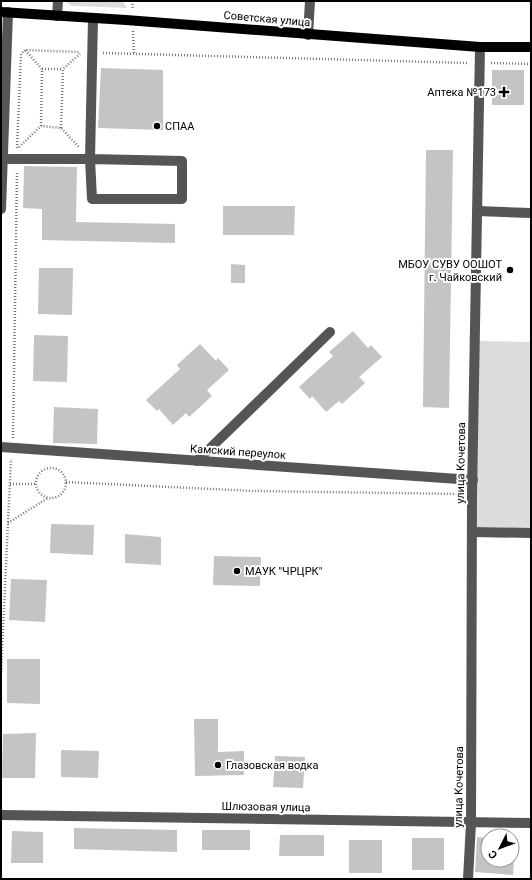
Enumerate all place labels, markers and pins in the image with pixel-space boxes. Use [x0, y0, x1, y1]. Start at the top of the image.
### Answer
place label: Аптека №173 [427, 86, 496, 99]
marker: Аптека №173 [499, 87, 509, 97]
place label: СПАА [165, 120, 195, 133]
marker: СПАА [152, 121, 162, 131]
place label: МБОУ СУВУ ООШОТ г. Чайковский [398, 258, 502, 284]
marker: МБОУ СУВУ ООШОТ г. Чайковский [505, 265, 515, 275]
place label: МАУК "ЧРЦРК" [245, 565, 322, 578]
marker: МАУК "ЧРЦРК" [232, 566, 242, 576]
place label: Глазовская водка [226, 759, 319, 772]
marker: Глазовская водка [213, 760, 223, 770]

